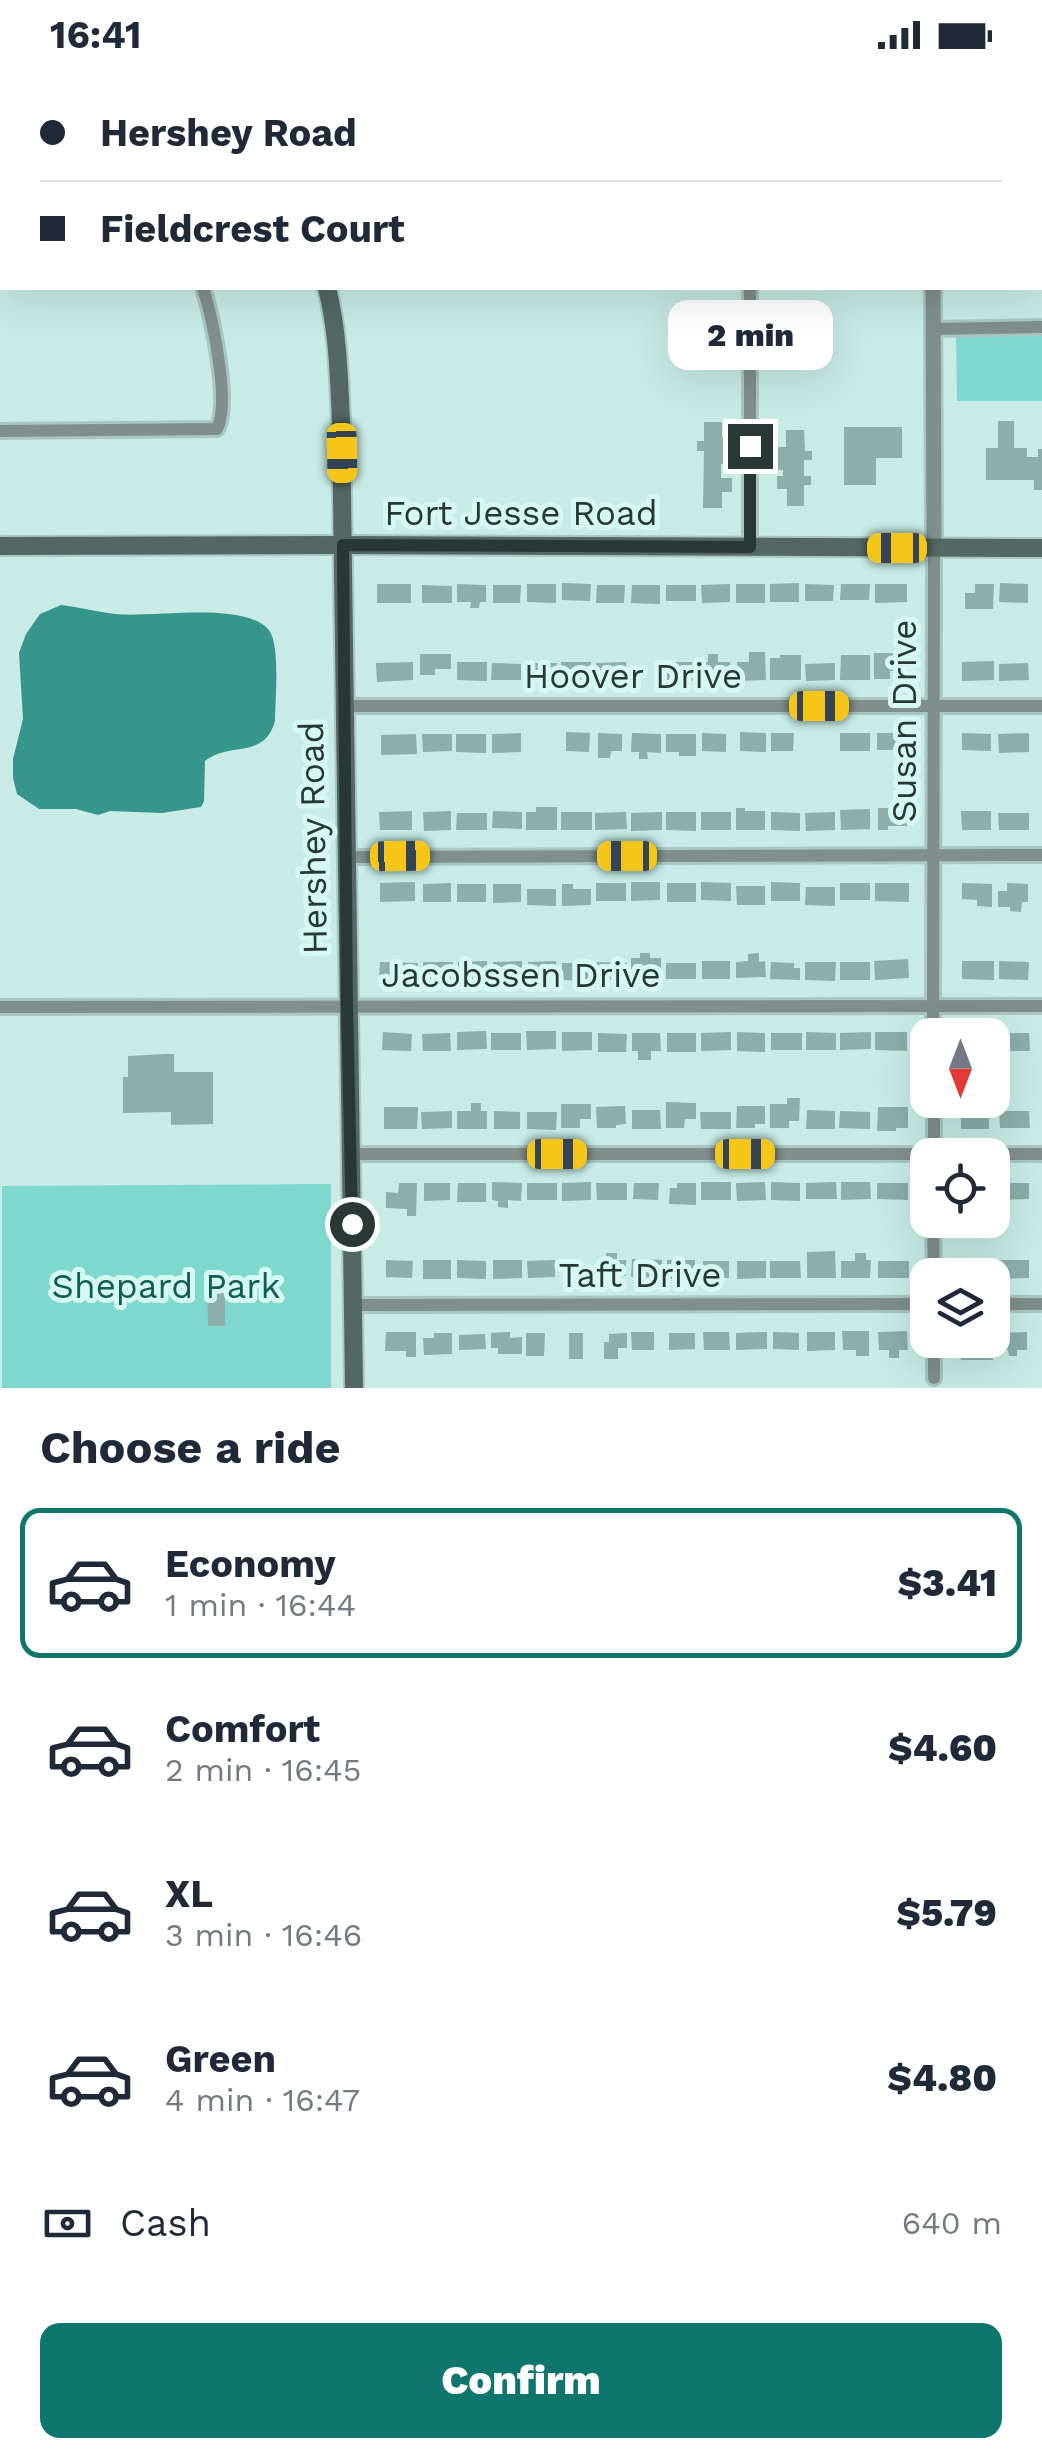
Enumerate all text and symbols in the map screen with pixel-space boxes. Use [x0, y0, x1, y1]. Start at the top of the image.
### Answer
text: 16:41 [50, 13, 141, 57]
text: Hershey Road [100, 111, 357, 155]
text: Fieldcrest Court [100, 207, 405, 251]
callout: 2 min [668, 301, 832, 371]
text: 2 min [707, 316, 794, 354]
car [326, 423, 358, 483]
route end [728, 424, 773, 469]
street label: Fort Jesse Road [384, 492, 658, 534]
car [867, 533, 927, 563]
street label: Susan Drive [883, 620, 925, 822]
street label: Hoover Drive [524, 655, 742, 697]
car [789, 691, 849, 721]
street label: Hershey Road [290, 721, 336, 955]
car [370, 840, 430, 872]
car [597, 841, 657, 871]
street label: Jacobssen Drive [381, 954, 661, 996]
north arrow [910, 1018, 1010, 1118]
map controls [910, 1018, 1010, 1358]
button: locate [910, 1138, 1010, 1238]
car [527, 1139, 587, 1169]
car [715, 1139, 775, 1169]
route start [330, 1202, 375, 1247]
street label: Taft Drive [559, 1254, 721, 1296]
button: layers [910, 1258, 1010, 1358]
park label: Shepard Park [52, 1265, 281, 1307]
text: Choose a ride [40, 1421, 340, 1474]
icon: car [45, 1538, 135, 1628]
text: Economy [165, 1542, 336, 1586]
text: $3.41 [897, 1561, 997, 1605]
text: 1 min · 16:44 [165, 1586, 356, 1624]
icon: car [45, 1703, 135, 1793]
text: Comfort [165, 1707, 320, 1751]
text: $4.60 [888, 1726, 997, 1770]
text: 2 min · 16:45 [165, 1751, 361, 1789]
icon: car [45, 1868, 135, 1958]
text: XL [165, 1872, 213, 1916]
text: $5.79 [896, 1891, 997, 1935]
text: 3 min · 16:46 [165, 1916, 362, 1954]
icon: car [45, 2033, 135, 2123]
text: Green [165, 2037, 276, 2081]
text: $4.80 [887, 2056, 997, 2100]
text: 4 min · 16:47 [165, 2081, 360, 2119]
icon: cash [40, 2196, 95, 2251]
text: Cash [120, 2201, 211, 2245]
text: 640 m [902, 2204, 1002, 2242]
button: Confirm [40, 2323, 1002, 2438]

